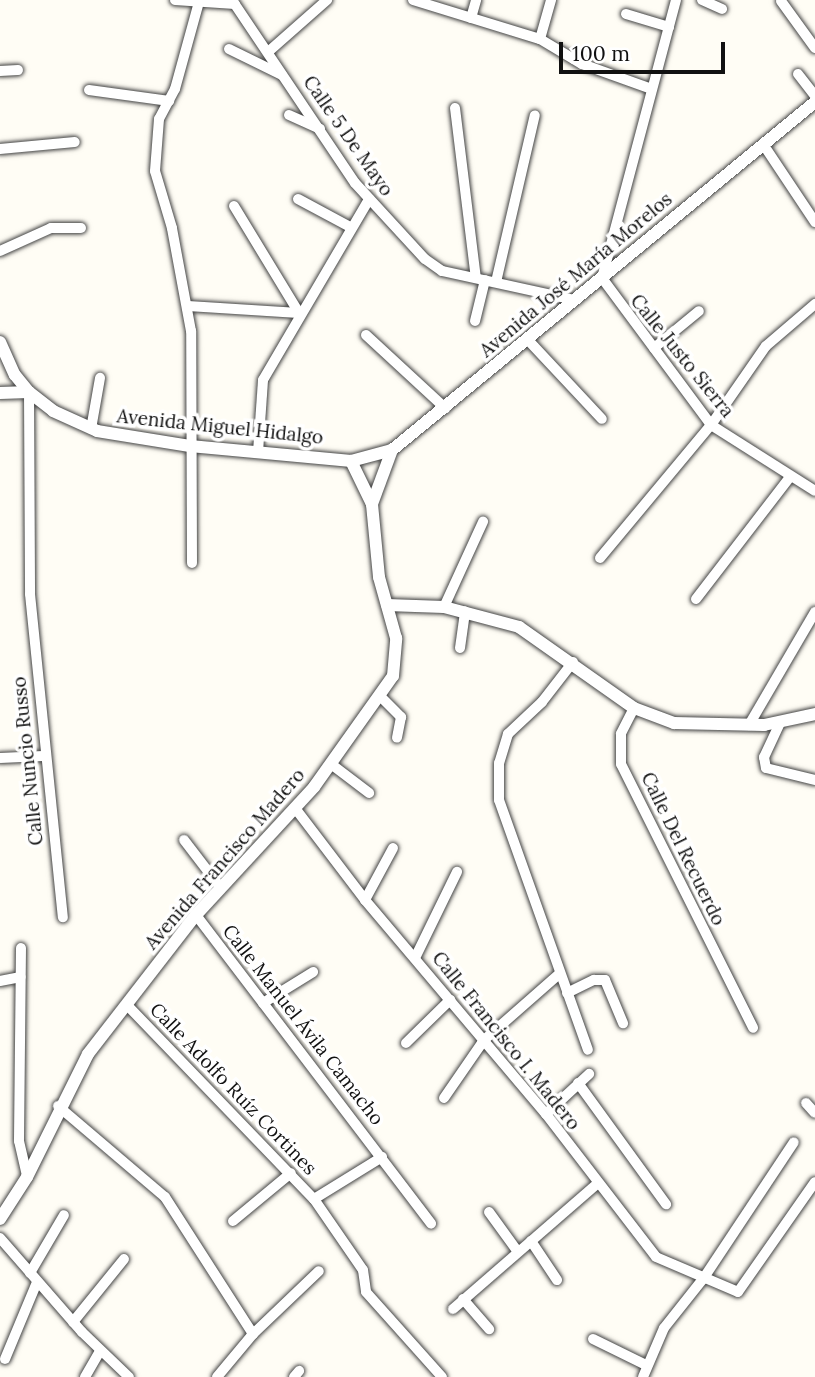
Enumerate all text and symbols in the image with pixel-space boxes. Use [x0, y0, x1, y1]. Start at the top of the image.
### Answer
scale bar [563, 28, 729, 72]
text: 100 m [572, 40, 630, 67]
street label: Calle 5 De Mayo [298, 71, 398, 201]
street label: Avenida José María Morelos [475, 188, 677, 362]
street label: Calle Justo Sierra [625, 290, 739, 422]
street label: Avenida Miguel Hidalgo [116, 405, 324, 449]
street label: Calle Nuncio Russo [8, 675, 48, 847]
street label: Avenida Francisco Madero [140, 764, 310, 954]
street label: Calle Del Recuerdo [636, 769, 730, 929]
street label: Calle Manuel Ávila Camacho [218, 920, 388, 1130]
street label: Calle Francisco I. Madero [427, 947, 585, 1135]
street label: Calle Adolfo Ruíz Cortines [145, 998, 321, 1180]

